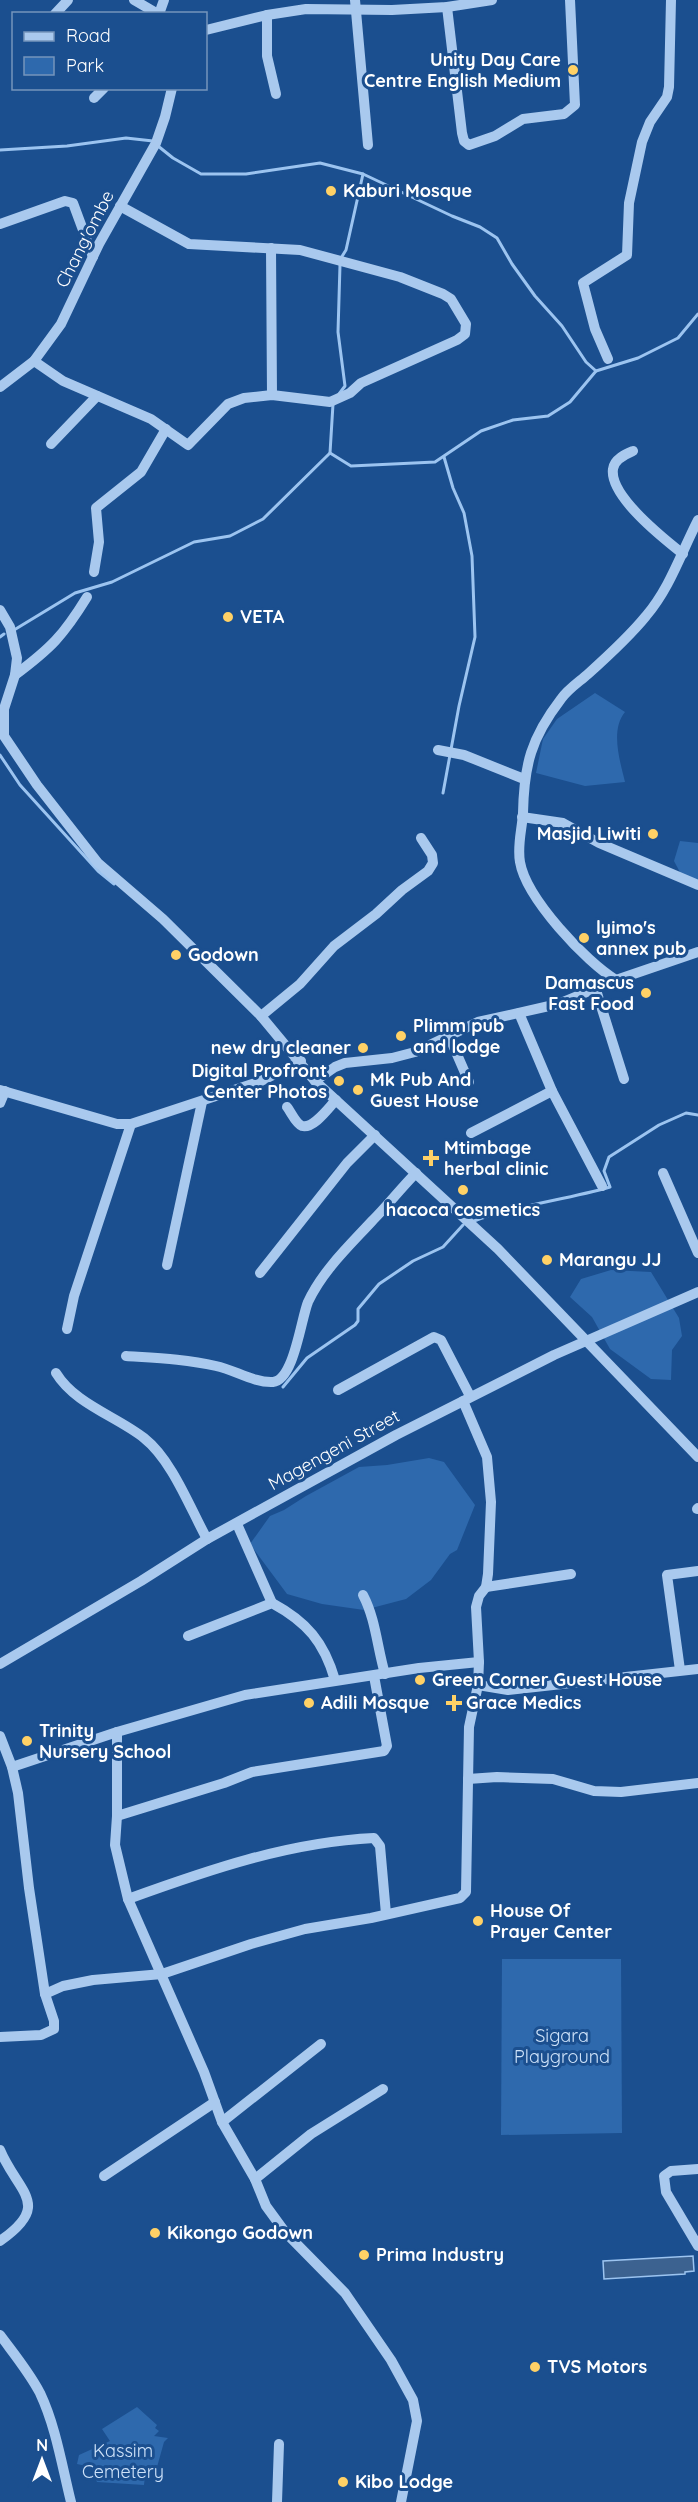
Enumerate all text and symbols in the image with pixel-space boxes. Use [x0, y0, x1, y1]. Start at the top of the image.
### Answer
legend [12, 12, 207, 90]
text: Road [66, 24, 111, 47]
place label: Unity Day Care Centre English Medium [364, 48, 561, 92]
text: Park [66, 54, 104, 77]
marker: Unity Day Care Centre English Medium [566, 63, 580, 77]
place label: Kaburi Mosque [343, 179, 472, 202]
marker: Kaburi Mosque [324, 184, 338, 198]
street label: Chang'ombe [50, 186, 119, 291]
place label: VETA [240, 605, 285, 628]
marker: VETA [221, 610, 235, 624]
place label: Masjid Liwiti [537, 822, 641, 845]
marker: Masjid Liwiti [646, 827, 660, 841]
place label: lyimo's annex pub [596, 916, 686, 960]
marker: lyimo's annex pub [577, 931, 591, 945]
place label: Godown [188, 943, 259, 966]
marker: Godown [169, 948, 183, 962]
place label: Damascus Fast Food [545, 971, 634, 1015]
marker: Damascus Fast Food [639, 986, 653, 1000]
place label: Plimm pub and lodge [413, 1014, 504, 1058]
marker: Plimm pub and lodge [394, 1029, 408, 1043]
place label: new dry cleaner [211, 1036, 351, 1059]
marker: new dry cleaner [356, 1041, 370, 1055]
place label: Digital Profront Center Photos [191, 1059, 327, 1103]
place label: Mk Pub And Guest House [370, 1068, 479, 1112]
marker: Digital Profront Center Photos [332, 1074, 346, 1088]
marker: Mk Pub And Guest House [351, 1083, 365, 1097]
place label: Mtimbage herbal clinic [444, 1136, 548, 1180]
marker: Mtimbage herbal clinic [422, 1149, 440, 1167]
marker: hacoca cosmetics [456, 1183, 470, 1197]
place label: hacoca cosmetics [386, 1198, 540, 1221]
place label: Marangu JJ [559, 1248, 662, 1271]
marker: Marangu JJ [540, 1253, 554, 1267]
street label: Magengeni Street [264, 1404, 403, 1495]
place label: Green Corner Guest House [432, 1668, 662, 1691]
marker: Green Corner Guest House [413, 1673, 427, 1687]
place label: Adili Mosque [321, 1691, 429, 1714]
place label: Grace Medics [466, 1691, 582, 1714]
marker: Adili Mosque [302, 1696, 316, 1710]
marker: Grace Medics [447, 1696, 461, 1710]
place label: Trinity Nursery School [39, 1719, 171, 1763]
marker: Trinity Nursery School [20, 1734, 34, 1748]
place label: House Of Prayer Center [490, 1899, 612, 1943]
marker: House Of Prayer Center [471, 1914, 485, 1928]
park label: Sigara Playground [514, 2024, 610, 2068]
place label: Kikongo Godown [167, 2221, 313, 2244]
marker: Kikongo Godown [148, 2226, 162, 2240]
place label: Prima Industry [376, 2243, 504, 2266]
marker: Prima Industry [357, 2248, 371, 2262]
place label: TVS Motors [547, 2355, 648, 2378]
marker: TVS Motors [528, 2360, 542, 2374]
north arrow [12, 2430, 72, 2490]
text: N [36, 2435, 48, 2455]
park label: Kassim Cemetery [82, 2439, 164, 2483]
place label: Kibo Lodge [355, 2470, 453, 2493]
marker: Kibo Lodge [336, 2475, 350, 2489]

